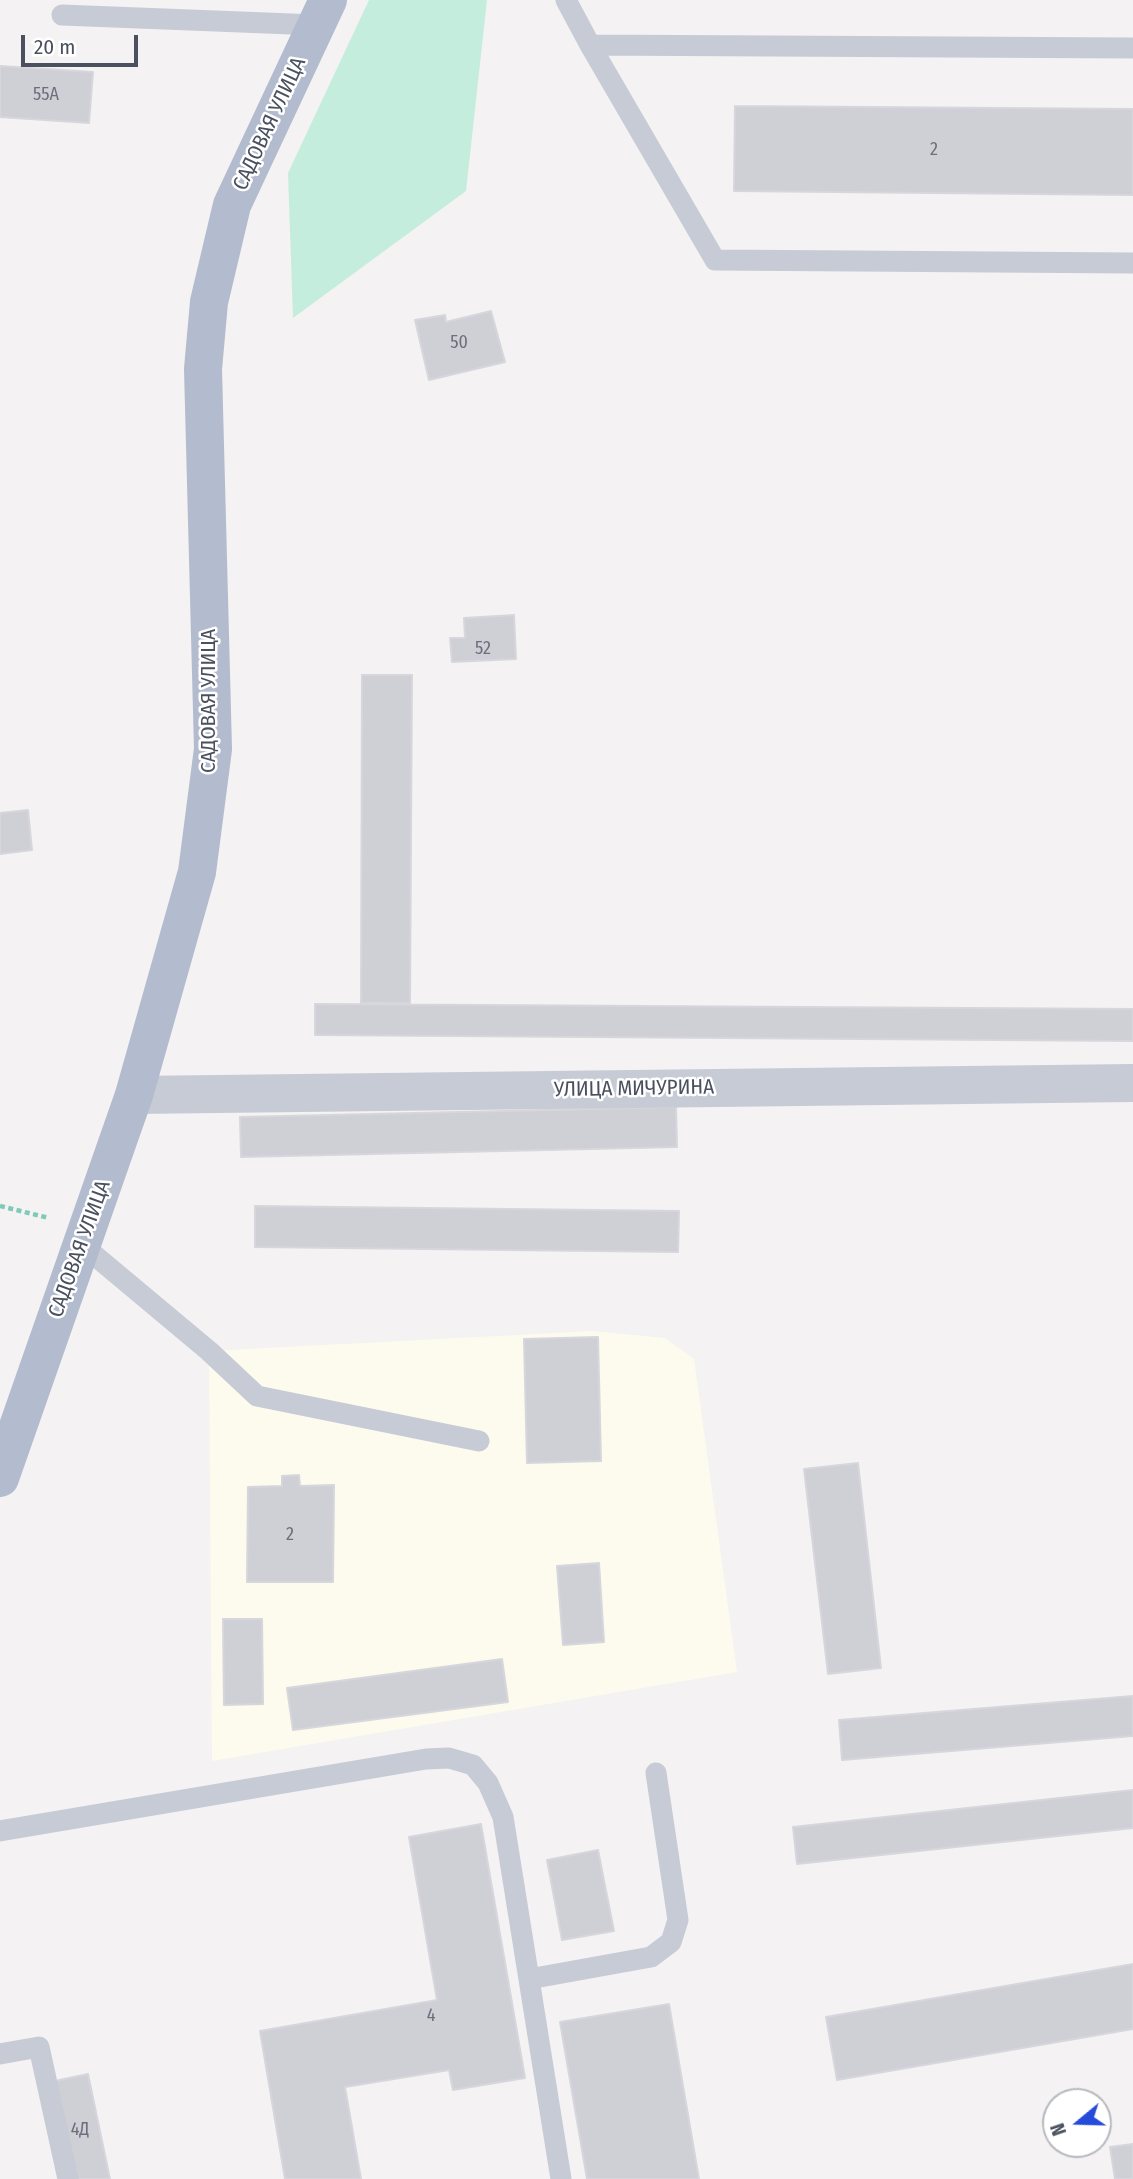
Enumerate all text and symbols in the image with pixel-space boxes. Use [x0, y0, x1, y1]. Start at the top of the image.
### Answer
scale bar [24, 21, 142, 65]
text: 20 m [34, 34, 75, 60]
street label: САДОВАЯ УЛИЦА [228, 53, 312, 195]
house number: 55А [33, 84, 59, 106]
house number: 2 [930, 139, 938, 161]
house number: 50 [450, 332, 468, 354]
street label: САДОВАЯ УЛИЦА [196, 629, 222, 773]
house number: 52 [475, 638, 491, 660]
street label: УЛИЦА МИЧУРИНА [554, 1075, 714, 1103]
street label: САДОВАЯ УЛИЦА [44, 1177, 116, 1321]
house number: 2 [286, 1524, 294, 1546]
house number: 4 [427, 2005, 435, 2027]
north arrow [1042, 2088, 1112, 2158]
house number: 4Д [71, 2119, 89, 2141]
text: N [1046, 2120, 1071, 2138]

